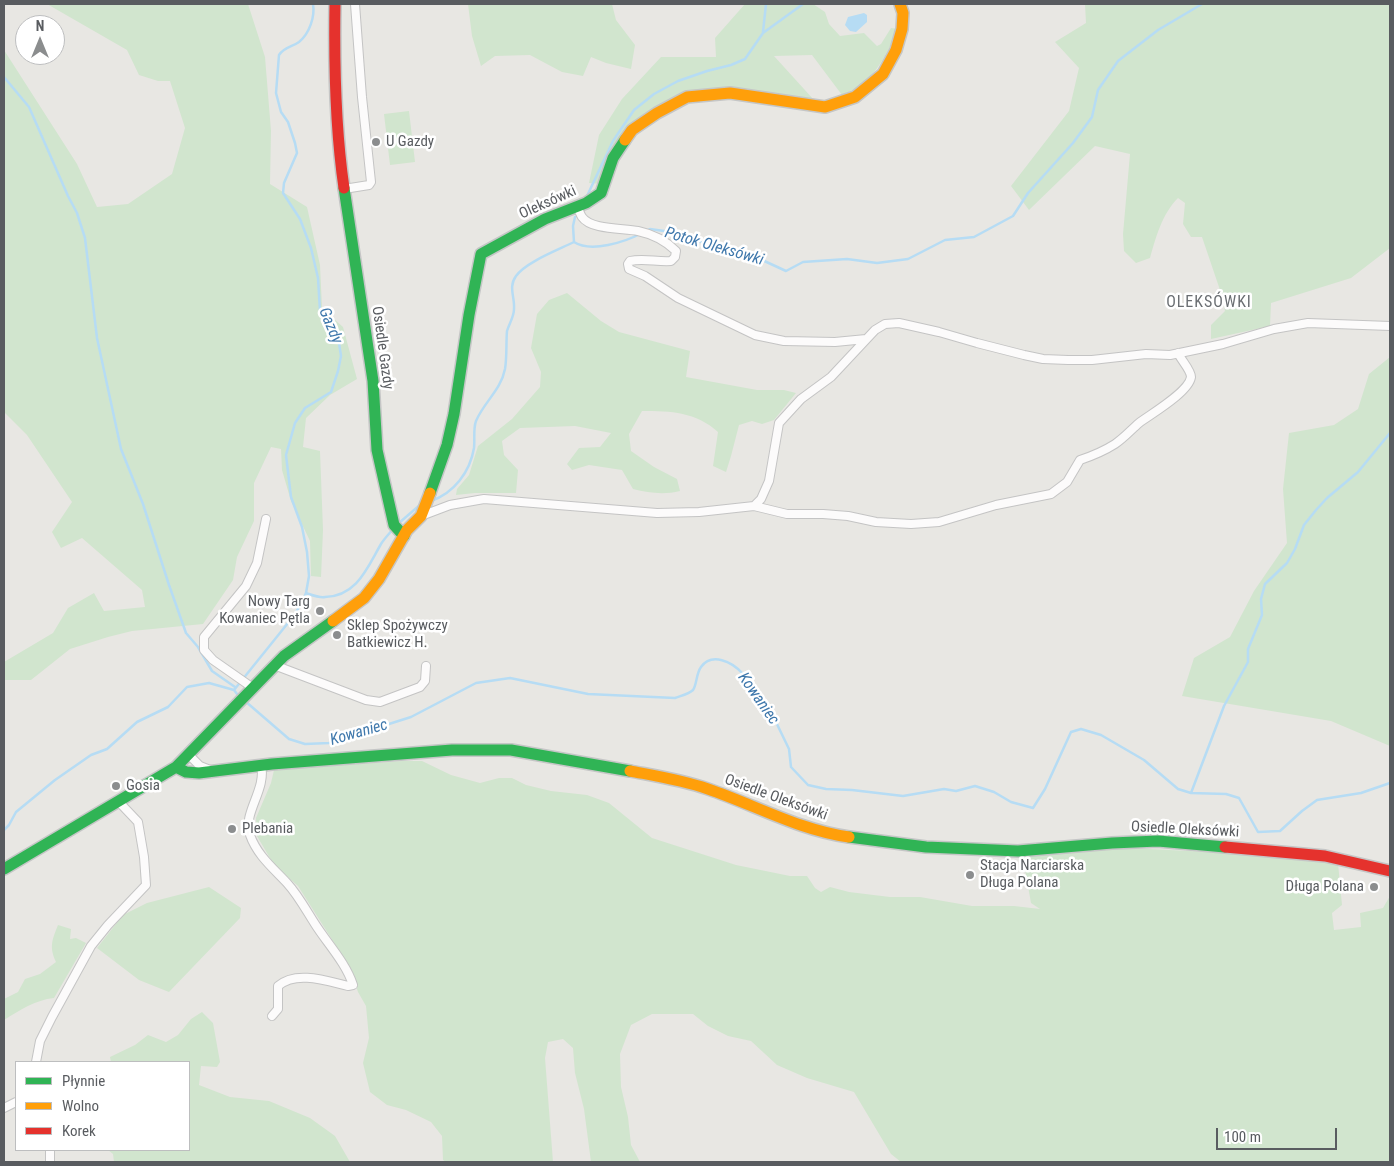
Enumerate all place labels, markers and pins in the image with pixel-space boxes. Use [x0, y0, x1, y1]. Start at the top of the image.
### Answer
place label: U Gazdy [386, 133, 434, 151]
marker: U Gazdy [370, 136, 382, 148]
place label: Nowy Targ Kowaniec Pętla [219, 593, 310, 628]
marker: Nowy Targ Kowaniec Pętla [314, 605, 326, 617]
place label: Sklep Spożywczy Batkiewicz H. [347, 617, 448, 652]
marker: Sklep Spożywczy Batkiewicz H. [331, 629, 343, 641]
place label: Gosia [126, 777, 160, 795]
marker: Gosia [110, 780, 122, 792]
place label: Plebania [242, 820, 293, 838]
marker: Plebania [226, 823, 238, 835]
place label: Stacja Narciarska Długa Polana [980, 857, 1084, 892]
marker: Stacja Narciarska Długa Polana [964, 869, 976, 881]
place label: Długa Polana [1286, 878, 1364, 896]
marker: Długa Polana [1368, 881, 1380, 893]

